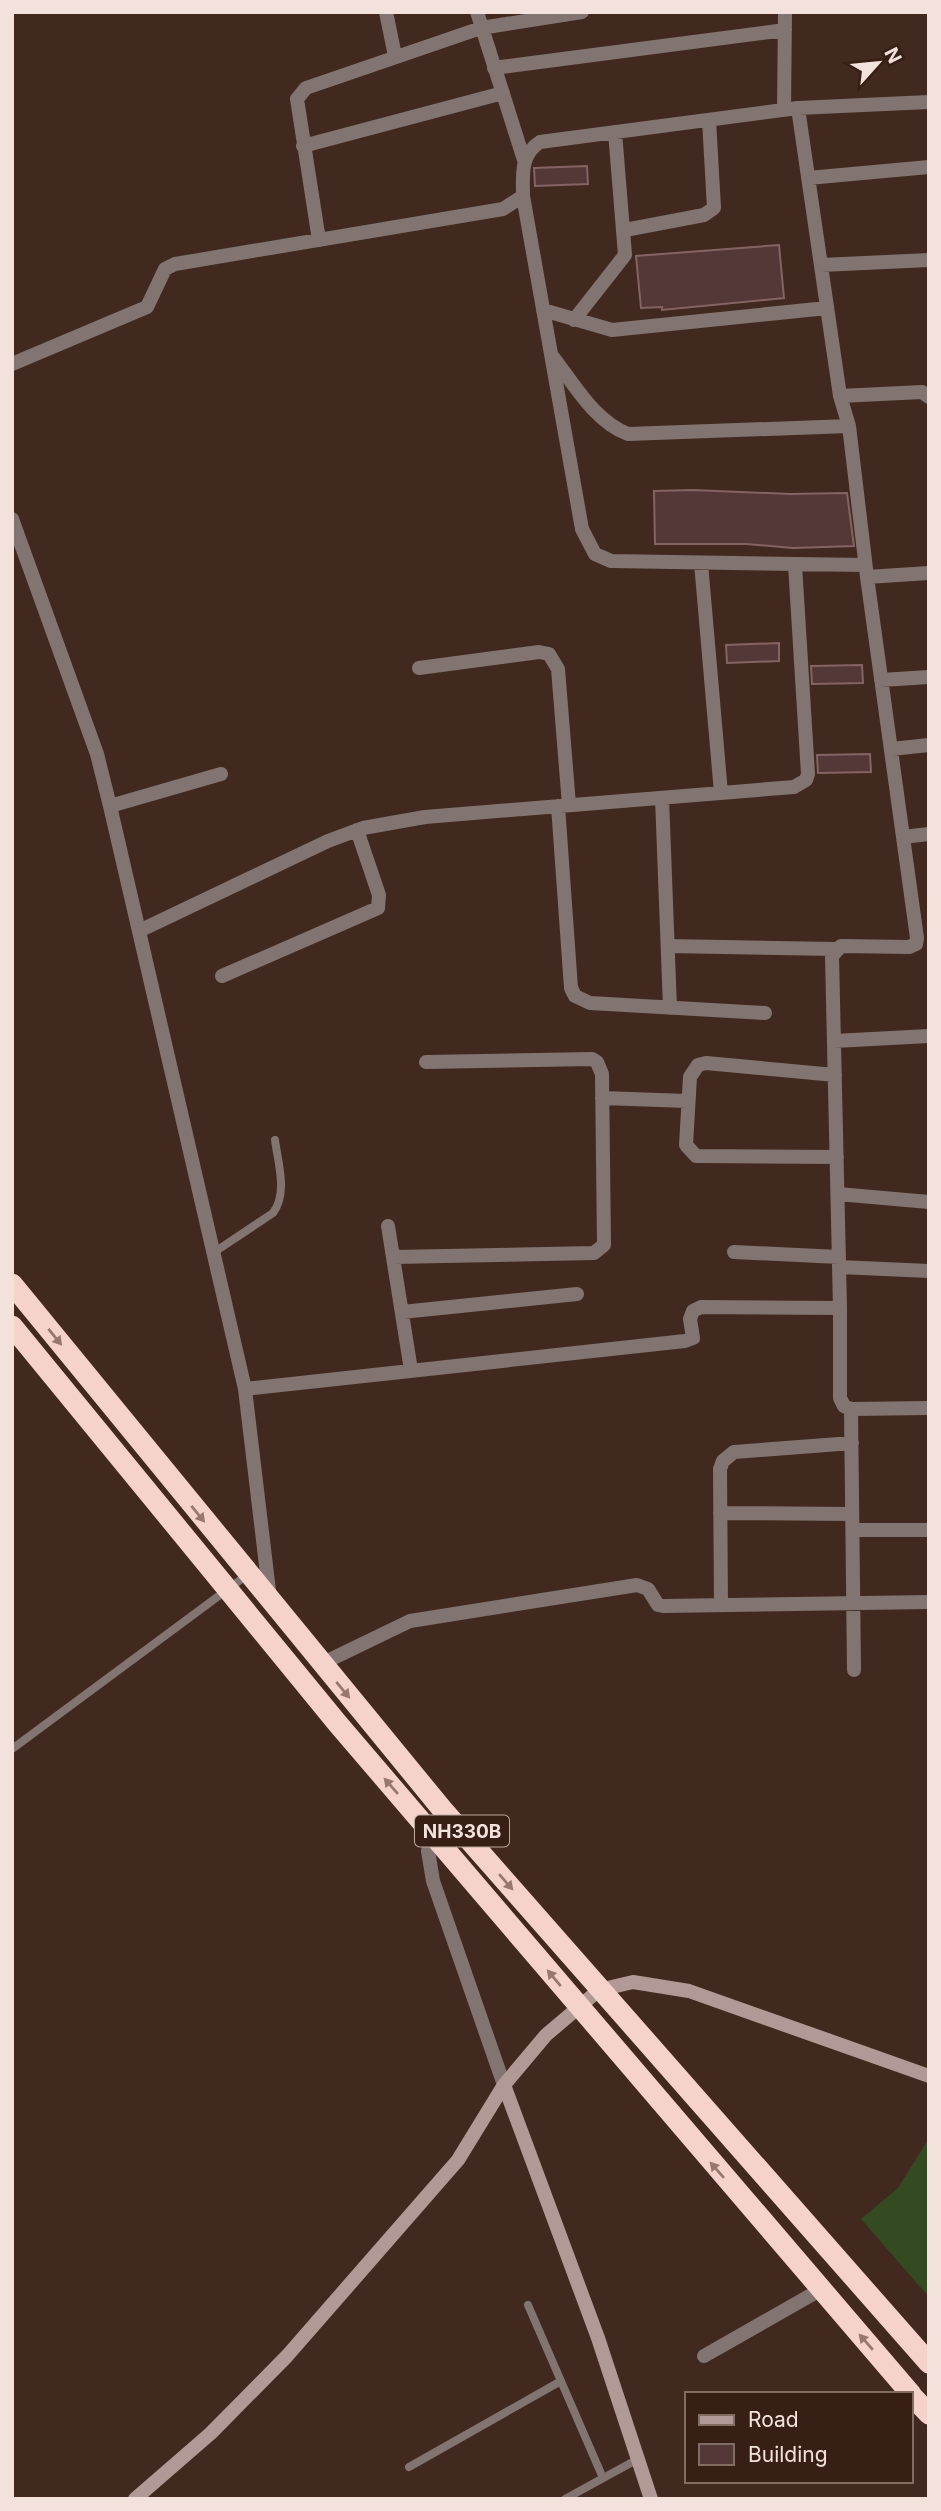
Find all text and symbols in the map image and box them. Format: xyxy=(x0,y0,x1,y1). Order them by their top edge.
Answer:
north arrow xyxy=(843,28,913,98)
text: N xyxy=(879,44,906,67)
one-way arrow xyxy=(48,1328,63,1346)
one-way arrow xyxy=(190,1506,205,1523)
one-way arrow xyxy=(335,1681,350,1698)
one-way arrow xyxy=(383,1777,399,1795)
road number: NH330B xyxy=(415,1815,509,1846)
one-way arrow xyxy=(498,1873,514,1891)
one-way arrow xyxy=(546,1969,562,1987)
one-way arrow xyxy=(709,2161,725,2179)
one-way arrow xyxy=(859,2334,874,2351)
legend xyxy=(685,2392,913,2483)
text: Road xyxy=(748,2407,799,2432)
text: Building xyxy=(748,2442,828,2467)

